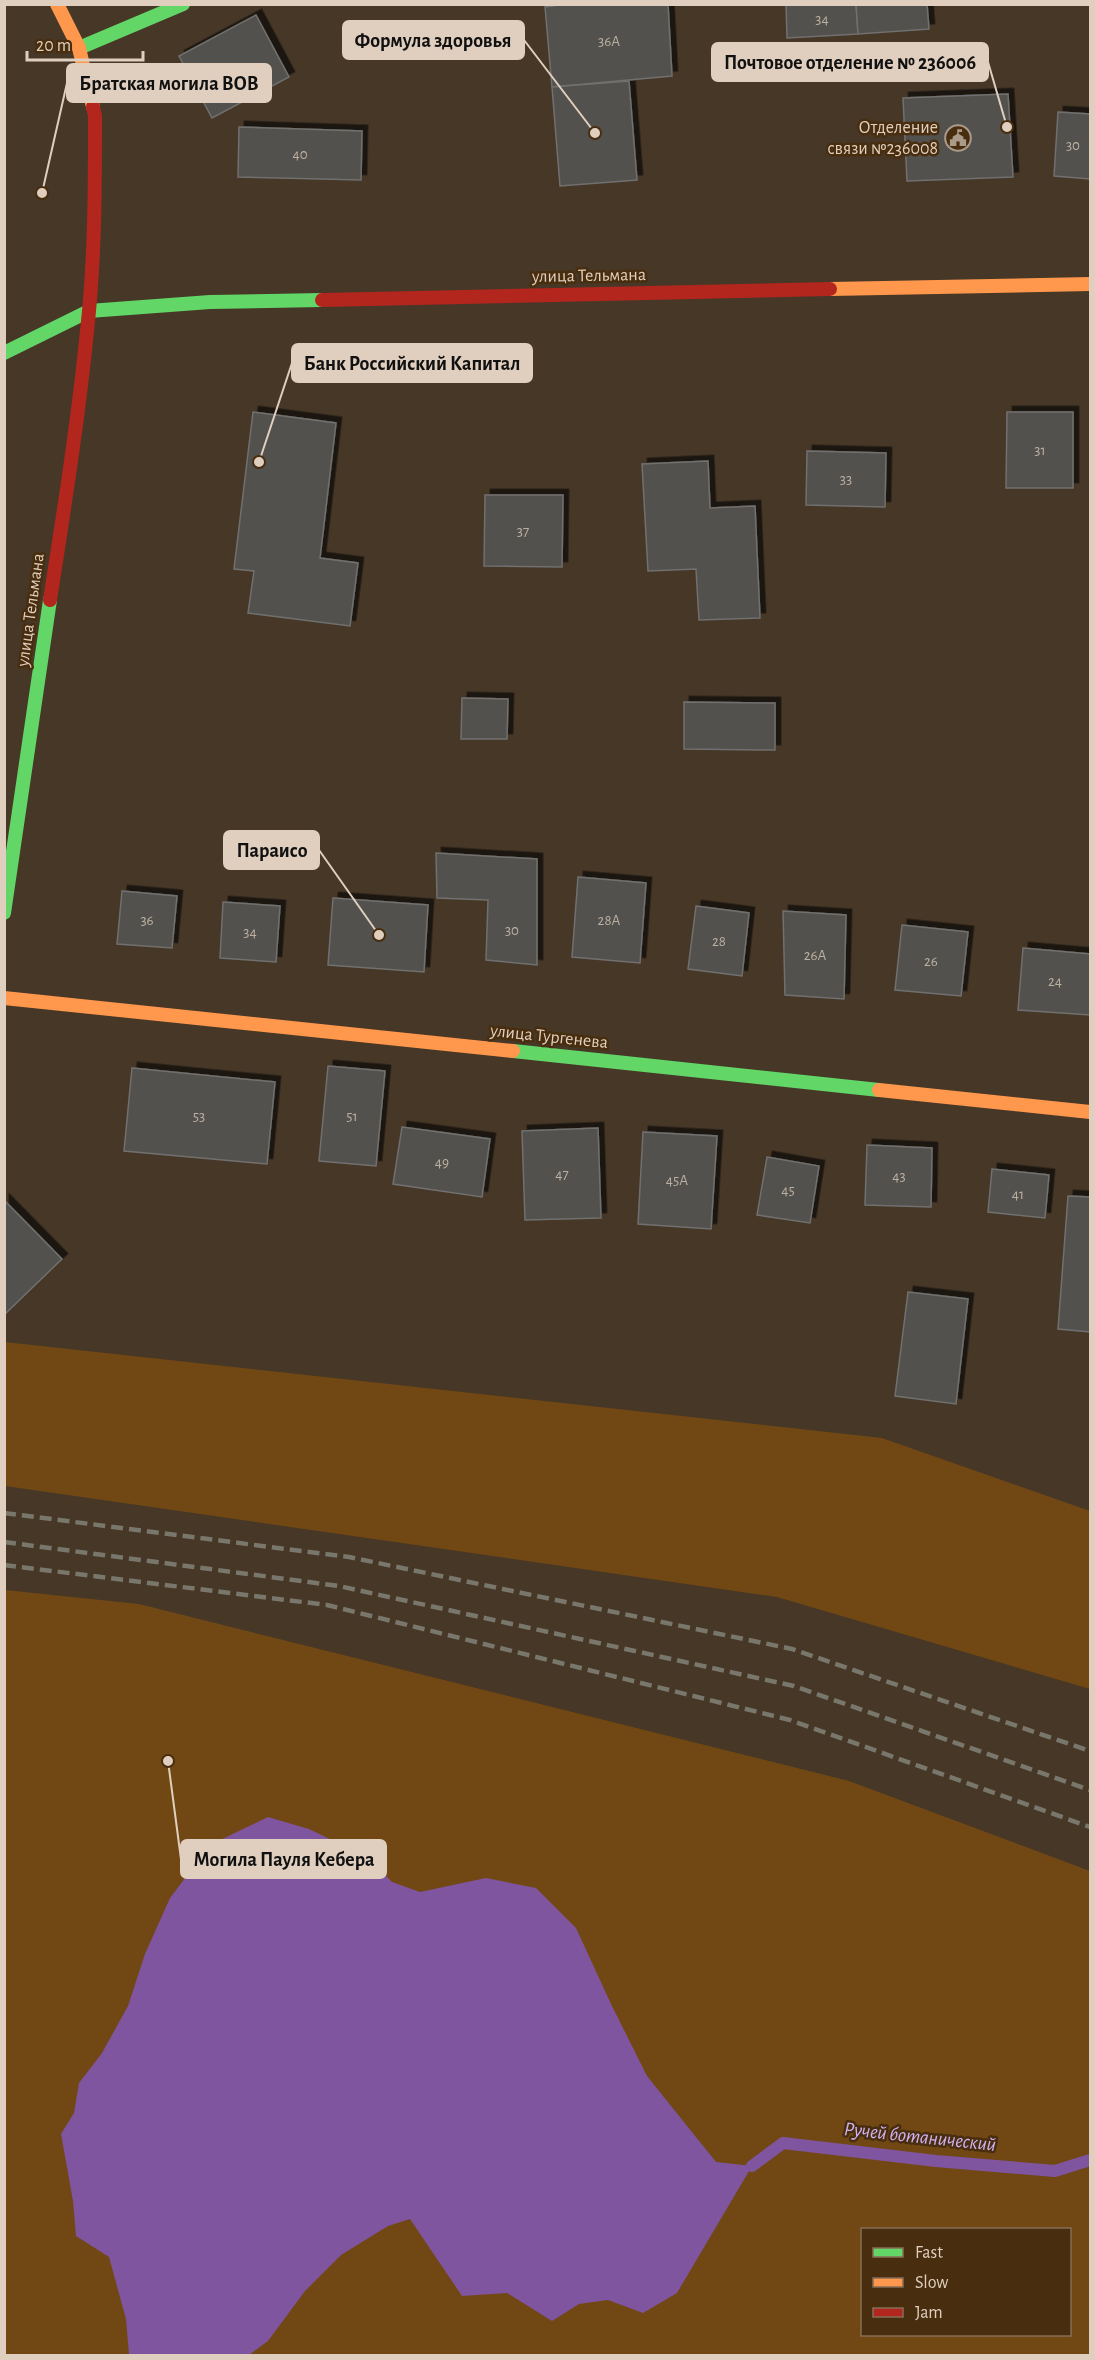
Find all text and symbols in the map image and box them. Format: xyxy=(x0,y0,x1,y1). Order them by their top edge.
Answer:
house number: 34 xyxy=(815,12,829,27)
callout: Формула здоровья xyxy=(343,21,524,59)
scale bar xyxy=(27,24,142,62)
text: Формула здоровья xyxy=(355,31,511,51)
house number: 36А xyxy=(598,34,620,49)
text: 20 m xyxy=(36,37,71,55)
callout: Почтовое отделение № 236006 xyxy=(712,43,988,81)
text: Почтовое отделение № 236006 xyxy=(724,53,976,73)
callout: Братская могила ВОВ xyxy=(67,64,271,102)
text: Братская могила ВОВ xyxy=(79,74,259,94)
place label: Отделение связи №236008 xyxy=(827,119,938,158)
public building icon: Отделение связи №236008 xyxy=(943,123,973,153)
house number: 30 xyxy=(1066,138,1080,153)
house number: 40 xyxy=(292,147,308,162)
street label: улица Тельмана xyxy=(531,266,646,286)
callout: Банк Российский Капитал xyxy=(292,344,532,382)
text: Банк Российский Капитал xyxy=(304,354,520,374)
house number: 31 xyxy=(1034,443,1046,458)
house number: 33 xyxy=(840,472,852,487)
house number: 37 xyxy=(517,524,529,539)
street label: улица Тельмана xyxy=(14,552,48,669)
callout: Параисо xyxy=(224,831,319,869)
text: Параисо xyxy=(236,841,308,861)
house number: 36 xyxy=(140,913,154,928)
house number: 28А xyxy=(598,913,621,928)
house number: 30 xyxy=(505,923,519,938)
house number: 34 xyxy=(243,925,257,940)
house number: 28 xyxy=(712,934,726,949)
house number: 26А xyxy=(804,948,827,963)
house number: 26 xyxy=(924,954,938,969)
house number: 24 xyxy=(1048,974,1062,989)
street label: улица Тургенева xyxy=(488,1022,609,1052)
house number: 53 xyxy=(193,1109,205,1124)
house number: 51 xyxy=(346,1109,358,1124)
house number: 49 xyxy=(435,1155,449,1170)
house number: 47 xyxy=(555,1167,569,1182)
house number: 43 xyxy=(892,1169,906,1184)
house number: 45А xyxy=(666,1173,688,1188)
house number: 45 xyxy=(781,1183,795,1198)
house number: 41 xyxy=(1012,1187,1024,1202)
callout: Могила Пауля Кебера xyxy=(181,1840,386,1878)
text: Могила Пауля Кебера xyxy=(193,1850,375,1870)
water label: Ручей ботанический xyxy=(843,2119,997,2155)
legend xyxy=(861,2228,1071,2336)
text: Fast xyxy=(915,2244,943,2262)
text: Slow xyxy=(915,2274,948,2292)
text: Jam xyxy=(915,2304,943,2322)

